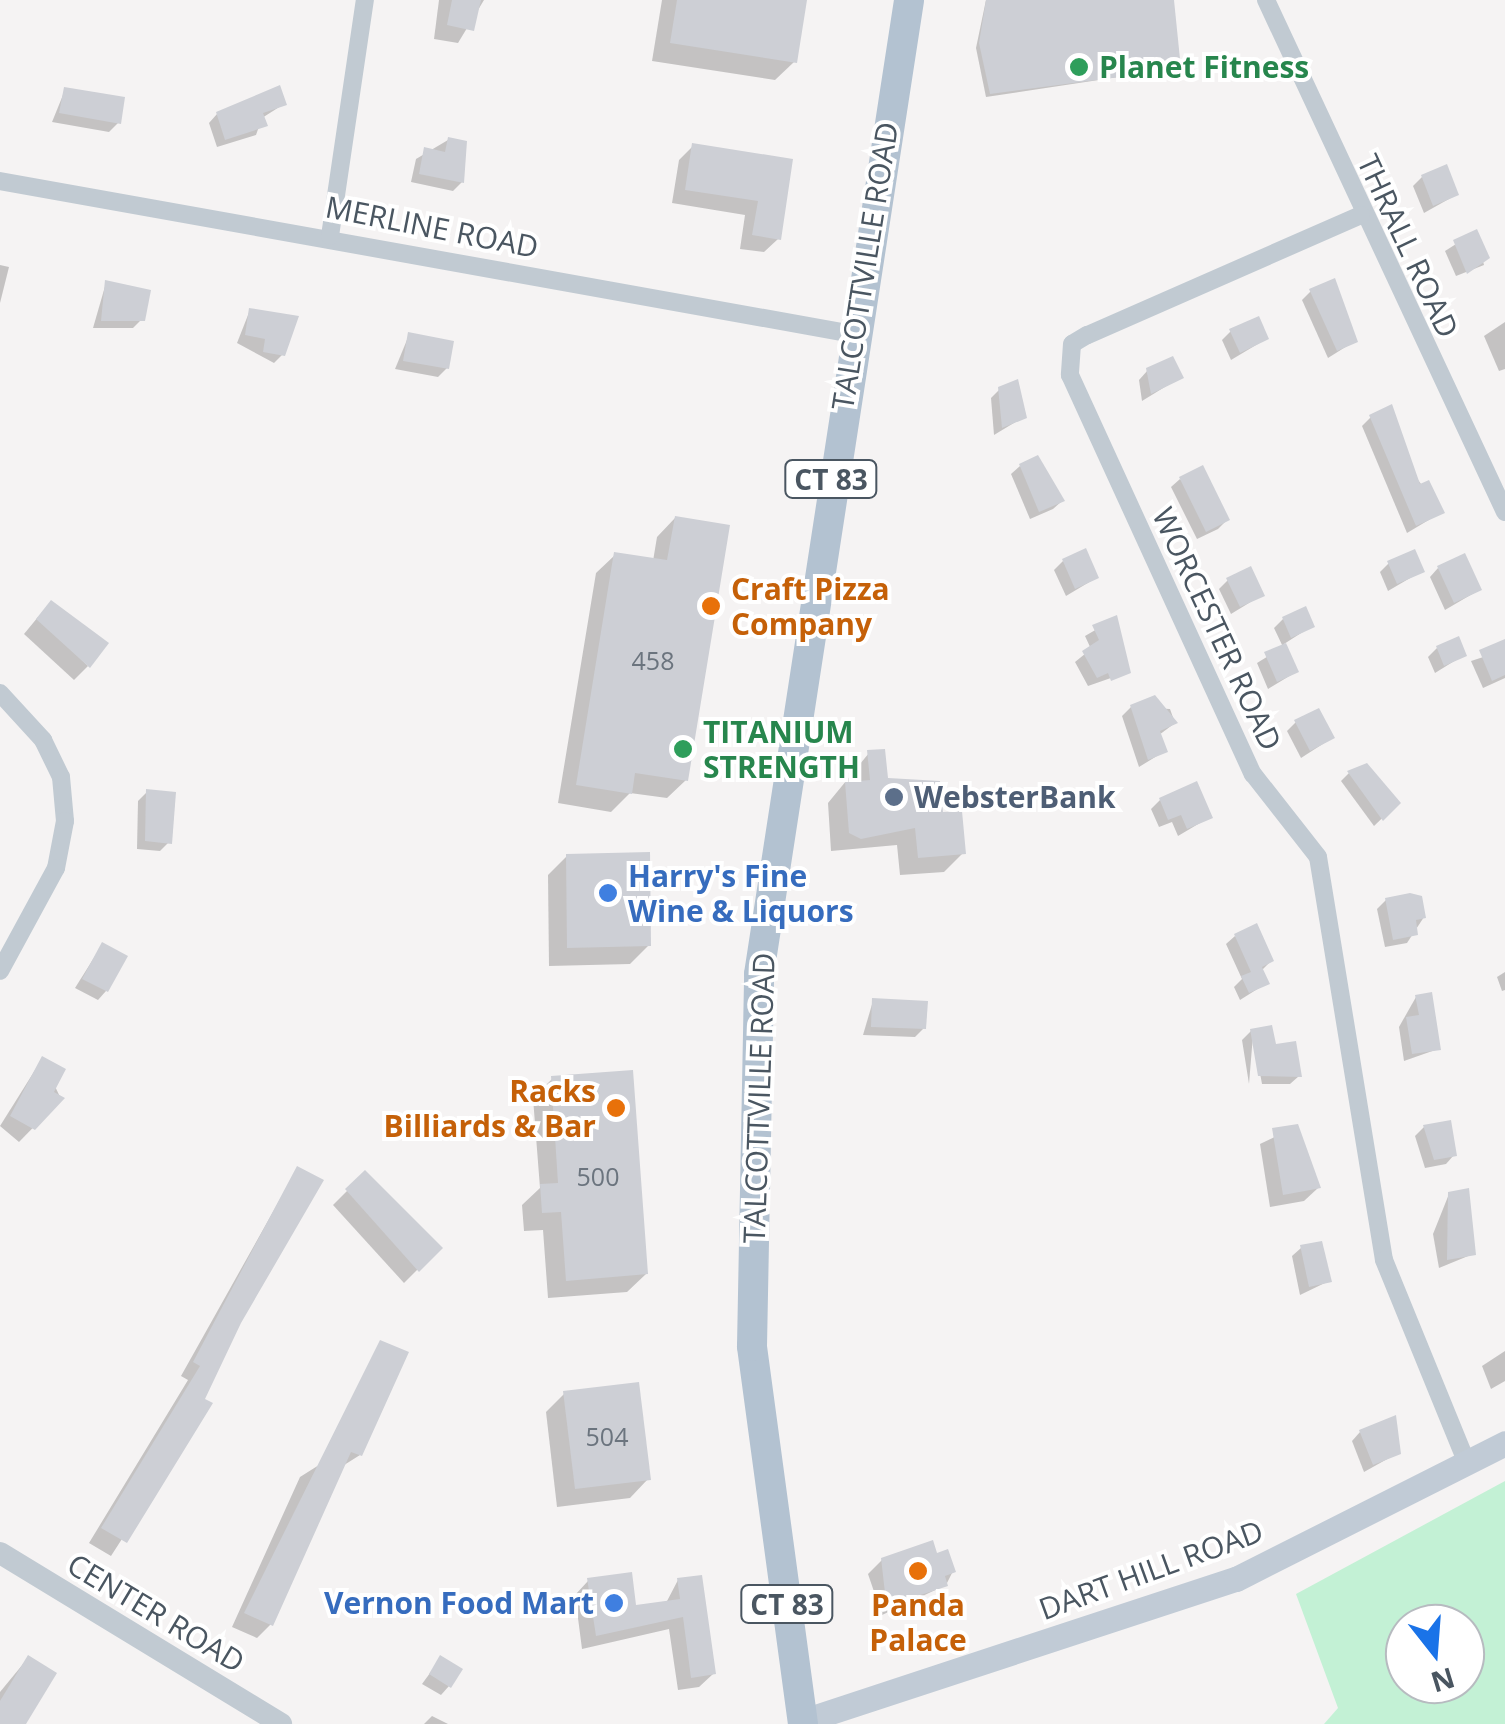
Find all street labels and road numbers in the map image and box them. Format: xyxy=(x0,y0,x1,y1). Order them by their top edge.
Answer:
street label: TALCOTTVILLE ROAD xyxy=(824,119,906,413)
street label: THRALL ROAD xyxy=(1350,149,1466,343)
street label: MERLINE ROAD xyxy=(323,189,541,265)
road number: CT 83 xyxy=(784,456,878,502)
street label: WORCESTER ROAD xyxy=(1145,502,1289,756)
street label: TALCOTTVILLE ROAD xyxy=(736,952,782,1244)
street label: DART HILL ROAD xyxy=(1034,1513,1268,1627)
street label: CENTER ROAD xyxy=(61,1546,251,1680)
road number: CT 83 xyxy=(740,1581,834,1627)

